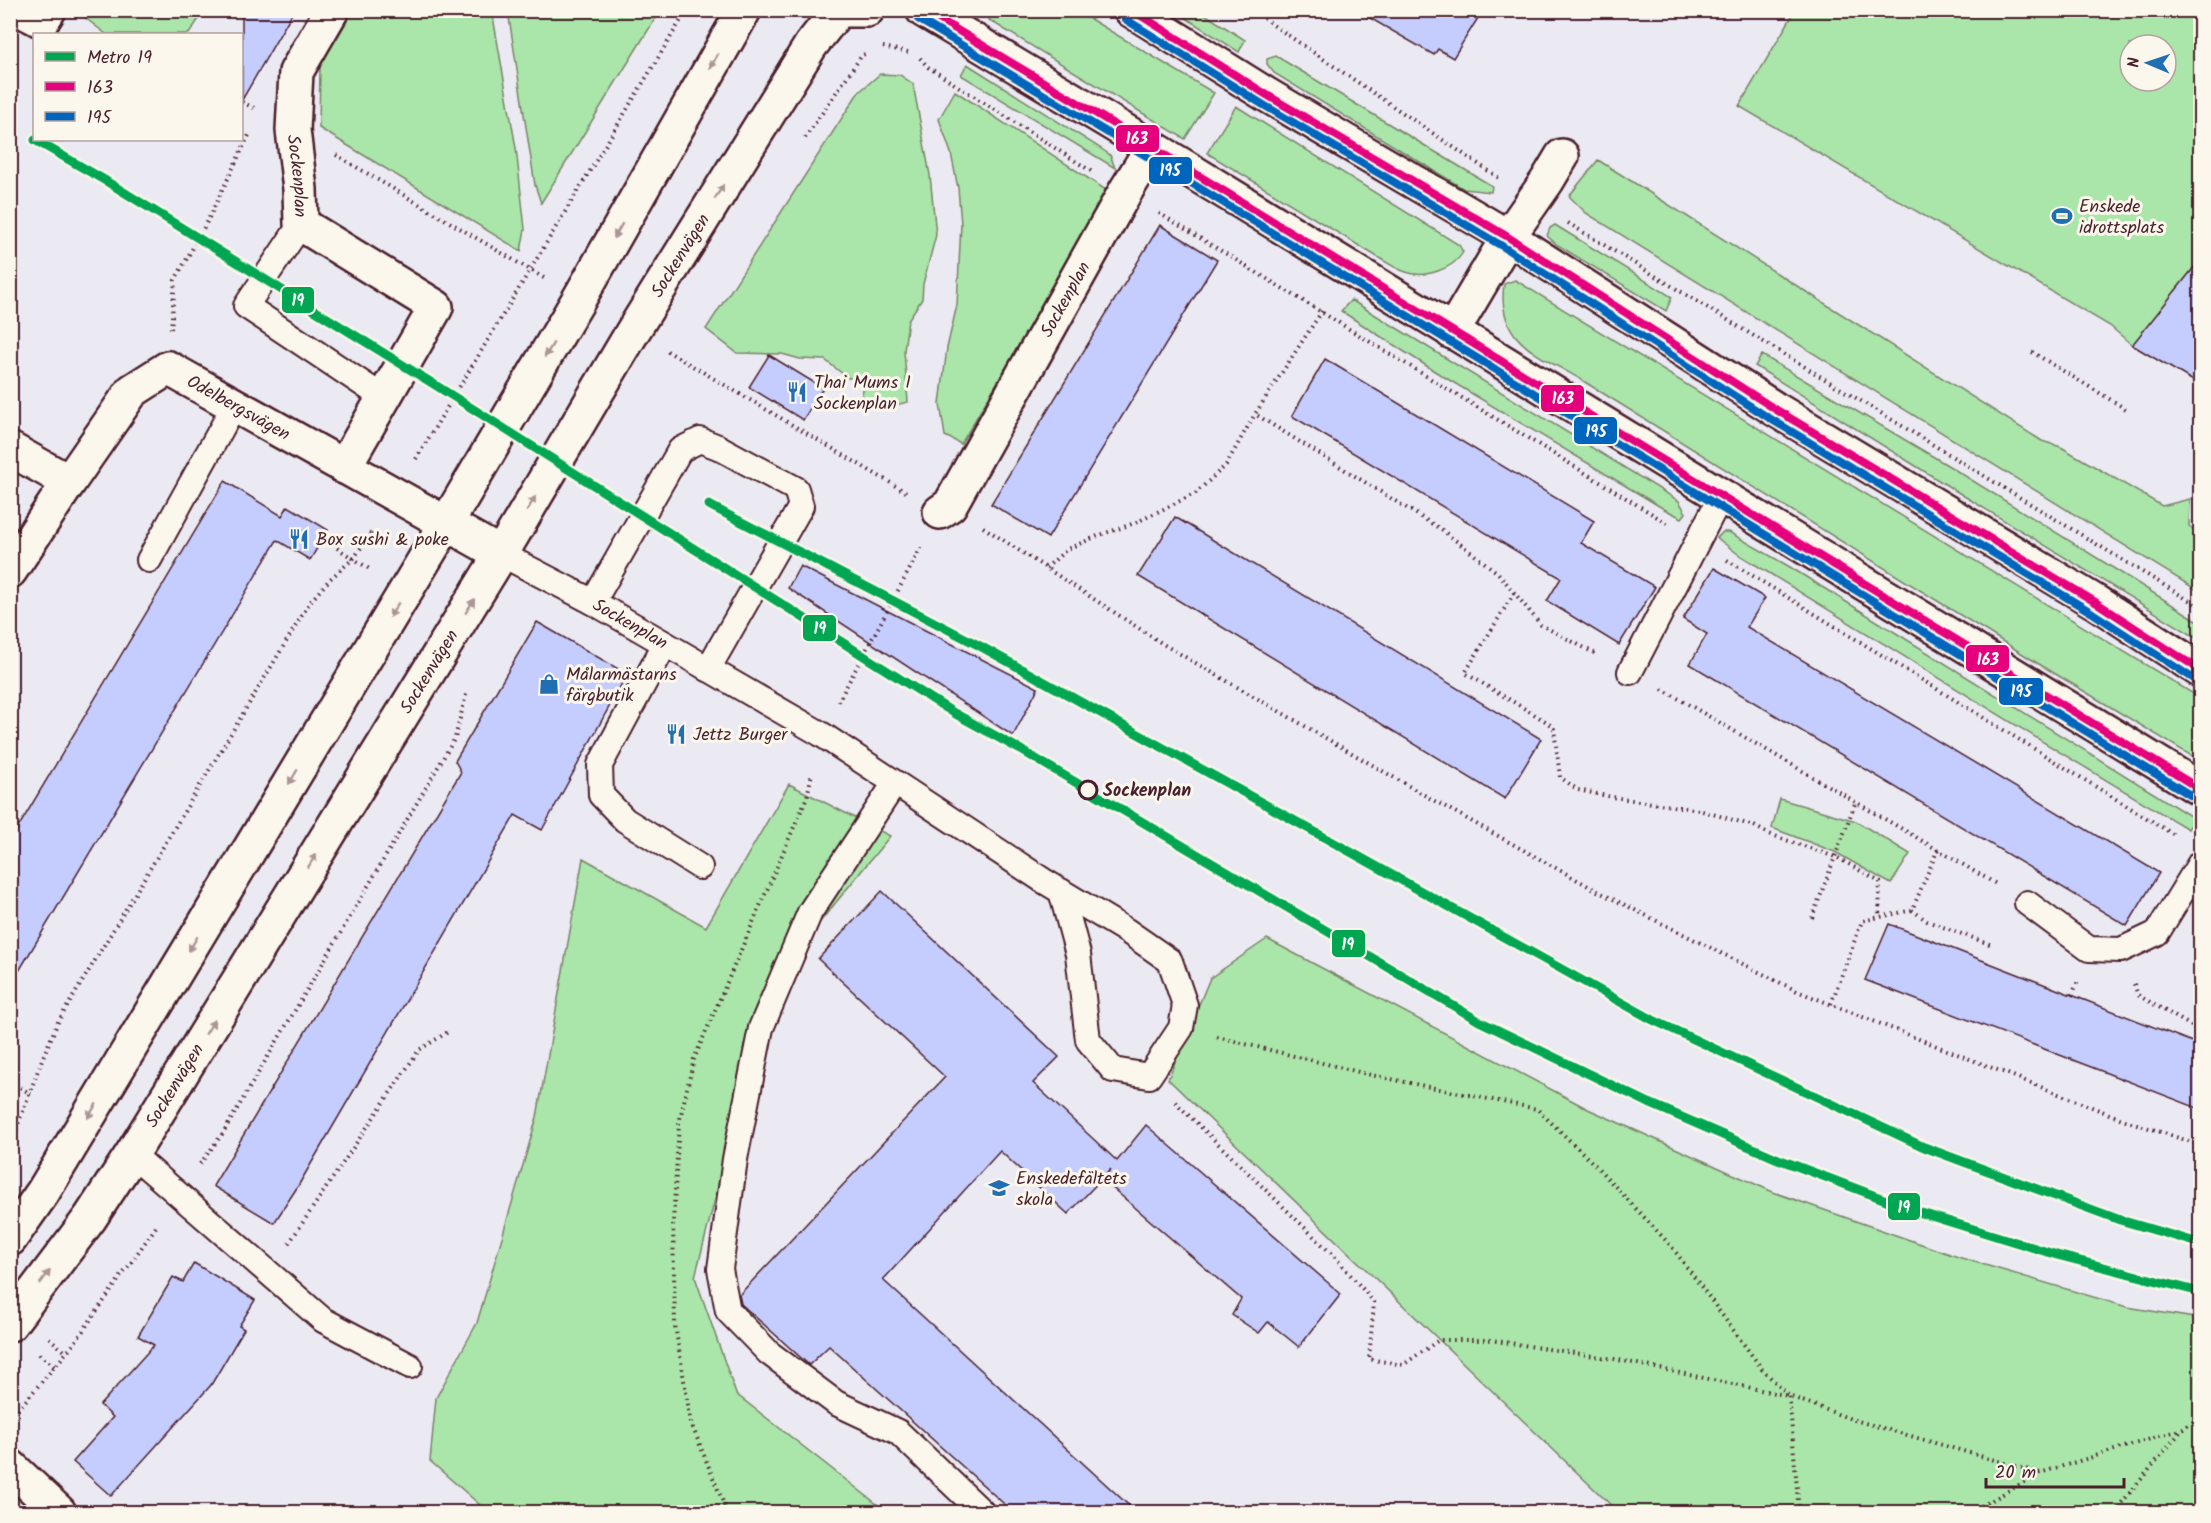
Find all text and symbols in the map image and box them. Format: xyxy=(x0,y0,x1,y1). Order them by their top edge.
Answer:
legend xyxy=(33,33,243,141)
north arrow xyxy=(2118,33,2178,93)
text: Metro 19 xyxy=(87,44,152,73)
one-way arrow xyxy=(709,53,720,69)
text: N xyxy=(2122,57,2147,68)
text: 163 xyxy=(87,74,113,103)
text: 195 xyxy=(87,104,112,133)
line badge: 163 xyxy=(1115,124,1160,153)
text: 163 xyxy=(1126,127,1148,152)
street label: Sockenplan xyxy=(278,133,314,218)
line badge: 195 xyxy=(1148,156,1193,185)
text: 195 xyxy=(1159,159,1182,184)
one-way arrow xyxy=(714,184,725,200)
place label: Enskede idrottsplats xyxy=(2079,193,2164,243)
sports icon: Enskede idrottsplats xyxy=(2050,204,2074,228)
street label: Sockenvägen xyxy=(644,208,719,304)
one-way arrow xyxy=(613,223,623,240)
street label: Sockenplan xyxy=(1033,257,1099,343)
line badge: 19 xyxy=(281,286,315,314)
text: 19 xyxy=(292,289,304,314)
one-way arrow xyxy=(544,342,555,358)
street label: Odelbergsvägen xyxy=(181,368,295,449)
place label: Thai Mums I Sockenplan xyxy=(814,369,911,419)
restaurant icon: Thai Mums I Sockenplan xyxy=(785,380,809,404)
line badge: 163 xyxy=(1540,384,1585,413)
text: 163 xyxy=(1552,387,1574,412)
line badge: 195 xyxy=(1573,416,1618,445)
text: 195 xyxy=(1585,420,1608,445)
one-way arrow xyxy=(526,495,536,512)
place label: Box sushi & poke xyxy=(316,526,449,555)
restaurant icon: Box sushi & poke xyxy=(287,527,311,551)
street label: Sockenplan xyxy=(586,592,673,658)
one-way arrow xyxy=(464,597,475,614)
one-way arrow xyxy=(388,602,399,618)
line badge: 19 xyxy=(802,614,837,642)
text: 19 xyxy=(814,617,826,642)
street label: Sockenvägen xyxy=(393,624,467,720)
line badge: 163 xyxy=(1965,644,2010,673)
text: 163 xyxy=(1977,648,1999,673)
place label: Målarmästarns färgbutik xyxy=(566,661,677,711)
shop icon: Målarmästarns färgbutik xyxy=(537,672,561,696)
line badge: 195 xyxy=(1998,677,2044,706)
text: 195 xyxy=(2010,680,2033,705)
place label: Jettz Burger xyxy=(693,721,788,750)
restaurant icon: Jettz Burger xyxy=(664,722,688,746)
one-way arrow xyxy=(288,769,299,785)
place label: Sockenplan xyxy=(1103,777,1191,806)
marker: Sockenplan xyxy=(1078,780,1098,800)
one-way arrow xyxy=(307,853,318,869)
line badge: 19 xyxy=(1331,929,1366,958)
text: 19 xyxy=(1342,933,1354,958)
one-way arrow xyxy=(187,936,198,952)
one-way arrow xyxy=(204,1019,215,1035)
street label: Sockenvägen xyxy=(138,1038,213,1134)
one-way arrow xyxy=(86,1103,97,1119)
place label: Enskedefältets skola xyxy=(1016,1165,1127,1215)
school or university icon: Enskedefältets skola xyxy=(987,1176,1011,1200)
line badge: 19 xyxy=(1887,1192,1921,1221)
text: 19 xyxy=(1898,1196,1910,1221)
one-way arrow xyxy=(39,1270,51,1285)
scale bar xyxy=(1986,1451,2124,1489)
text: 20 m xyxy=(1995,1459,2036,1488)

